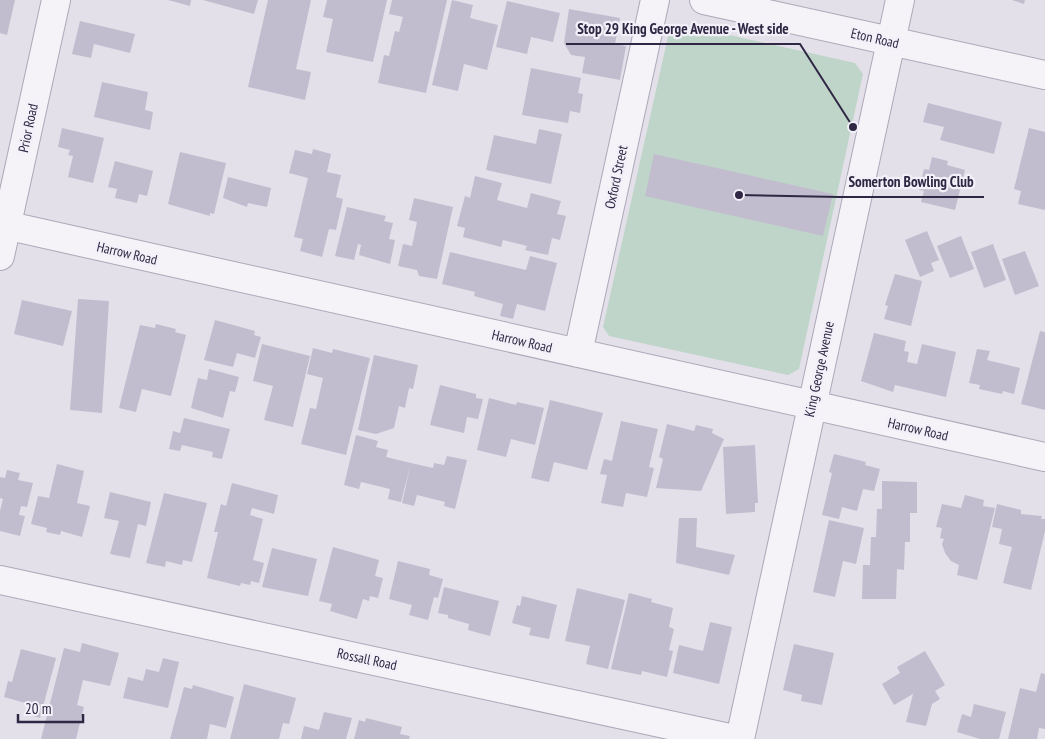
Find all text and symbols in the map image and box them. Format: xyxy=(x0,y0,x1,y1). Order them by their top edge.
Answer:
callout: Stop 29 King George Avenue - West side xyxy=(566,14,800,44)
text: Stop 29 King George Avenue - West side xyxy=(577,19,789,38)
street label: Eton Road xyxy=(849,24,901,52)
street label: Prior Road xyxy=(14,102,42,154)
street label: Oxford Street xyxy=(600,143,632,210)
callout: Somerton Bowling Club xyxy=(839,167,984,197)
text: Somerton Bowling Club xyxy=(848,172,974,191)
street label: Harrow Road xyxy=(95,237,159,269)
street label: King George Avenue xyxy=(800,319,838,418)
street label: Harrow Road xyxy=(490,325,554,357)
street label: Harrow Road xyxy=(886,413,950,445)
street label: Rossall Road xyxy=(335,644,399,674)
scale bar xyxy=(18,692,82,724)
text: 20 m xyxy=(25,699,51,718)

